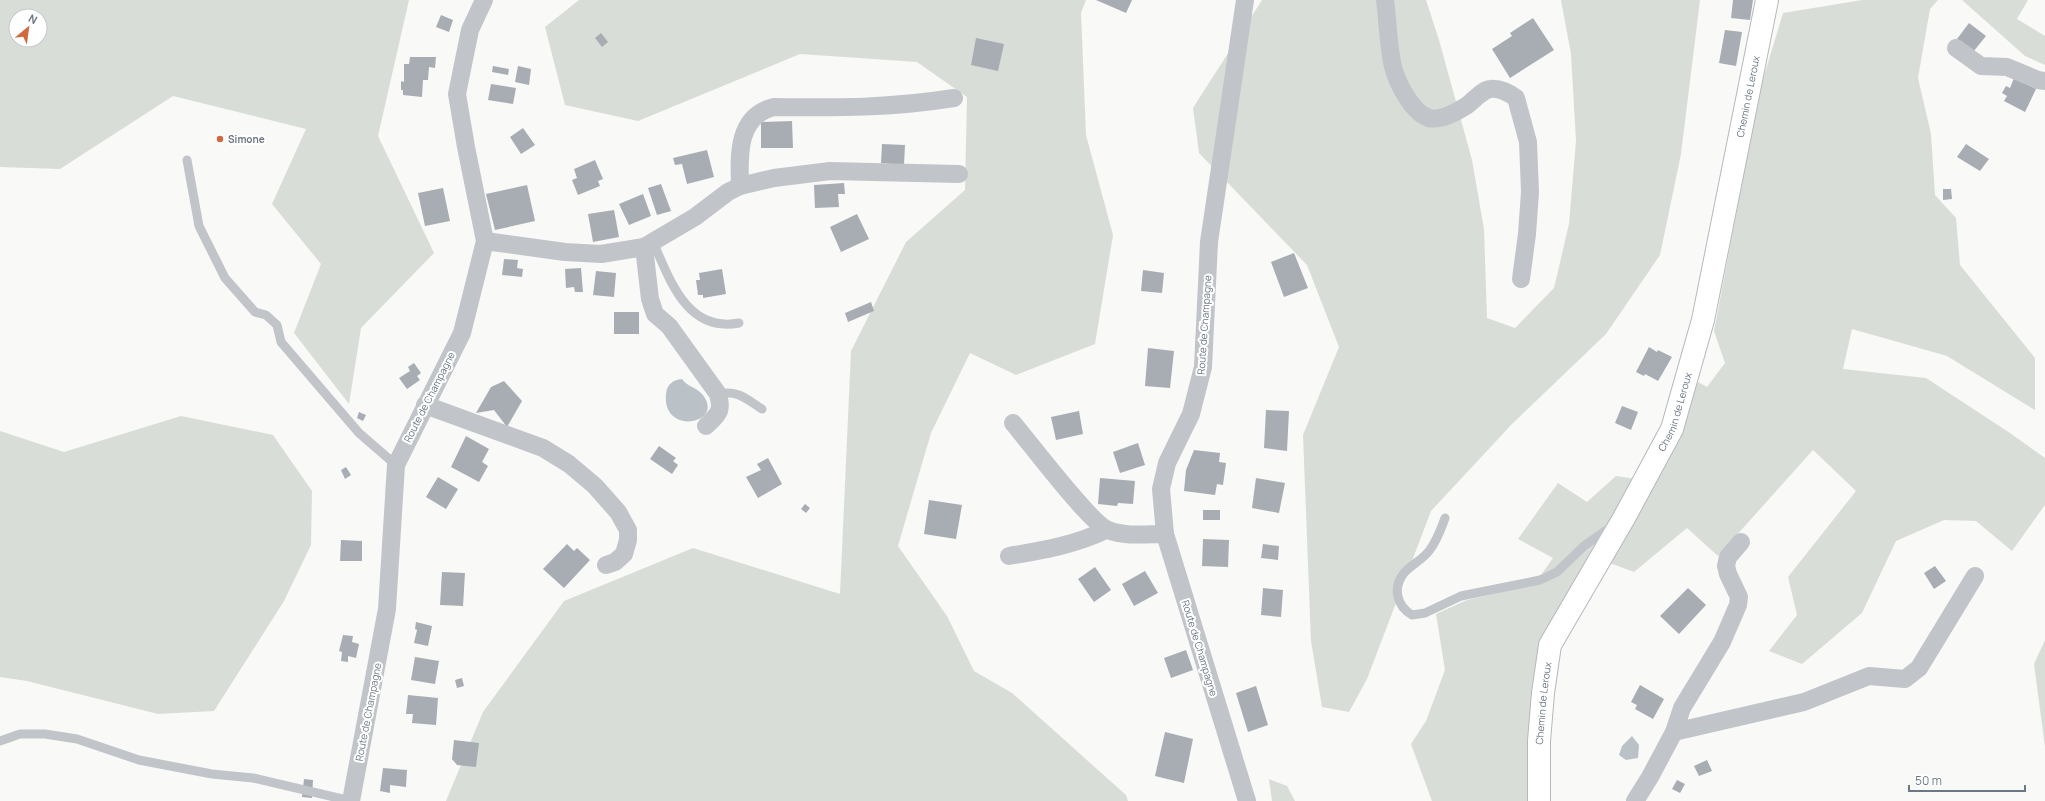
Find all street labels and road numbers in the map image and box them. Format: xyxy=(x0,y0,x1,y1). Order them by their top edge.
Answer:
street label: Chemin de Leroux xyxy=(1733,54,1763,139)
street label: Route de Champagne xyxy=(1194,275,1214,375)
street label: Route de Champagne xyxy=(400,349,458,445)
street label: Chemin de Leroux xyxy=(1654,370,1695,454)
street label: Route de Champagne xyxy=(1179,598,1221,698)
street label: Chemin de Leroux xyxy=(1532,660,1555,745)
street label: Route de Champagne xyxy=(352,662,384,762)

